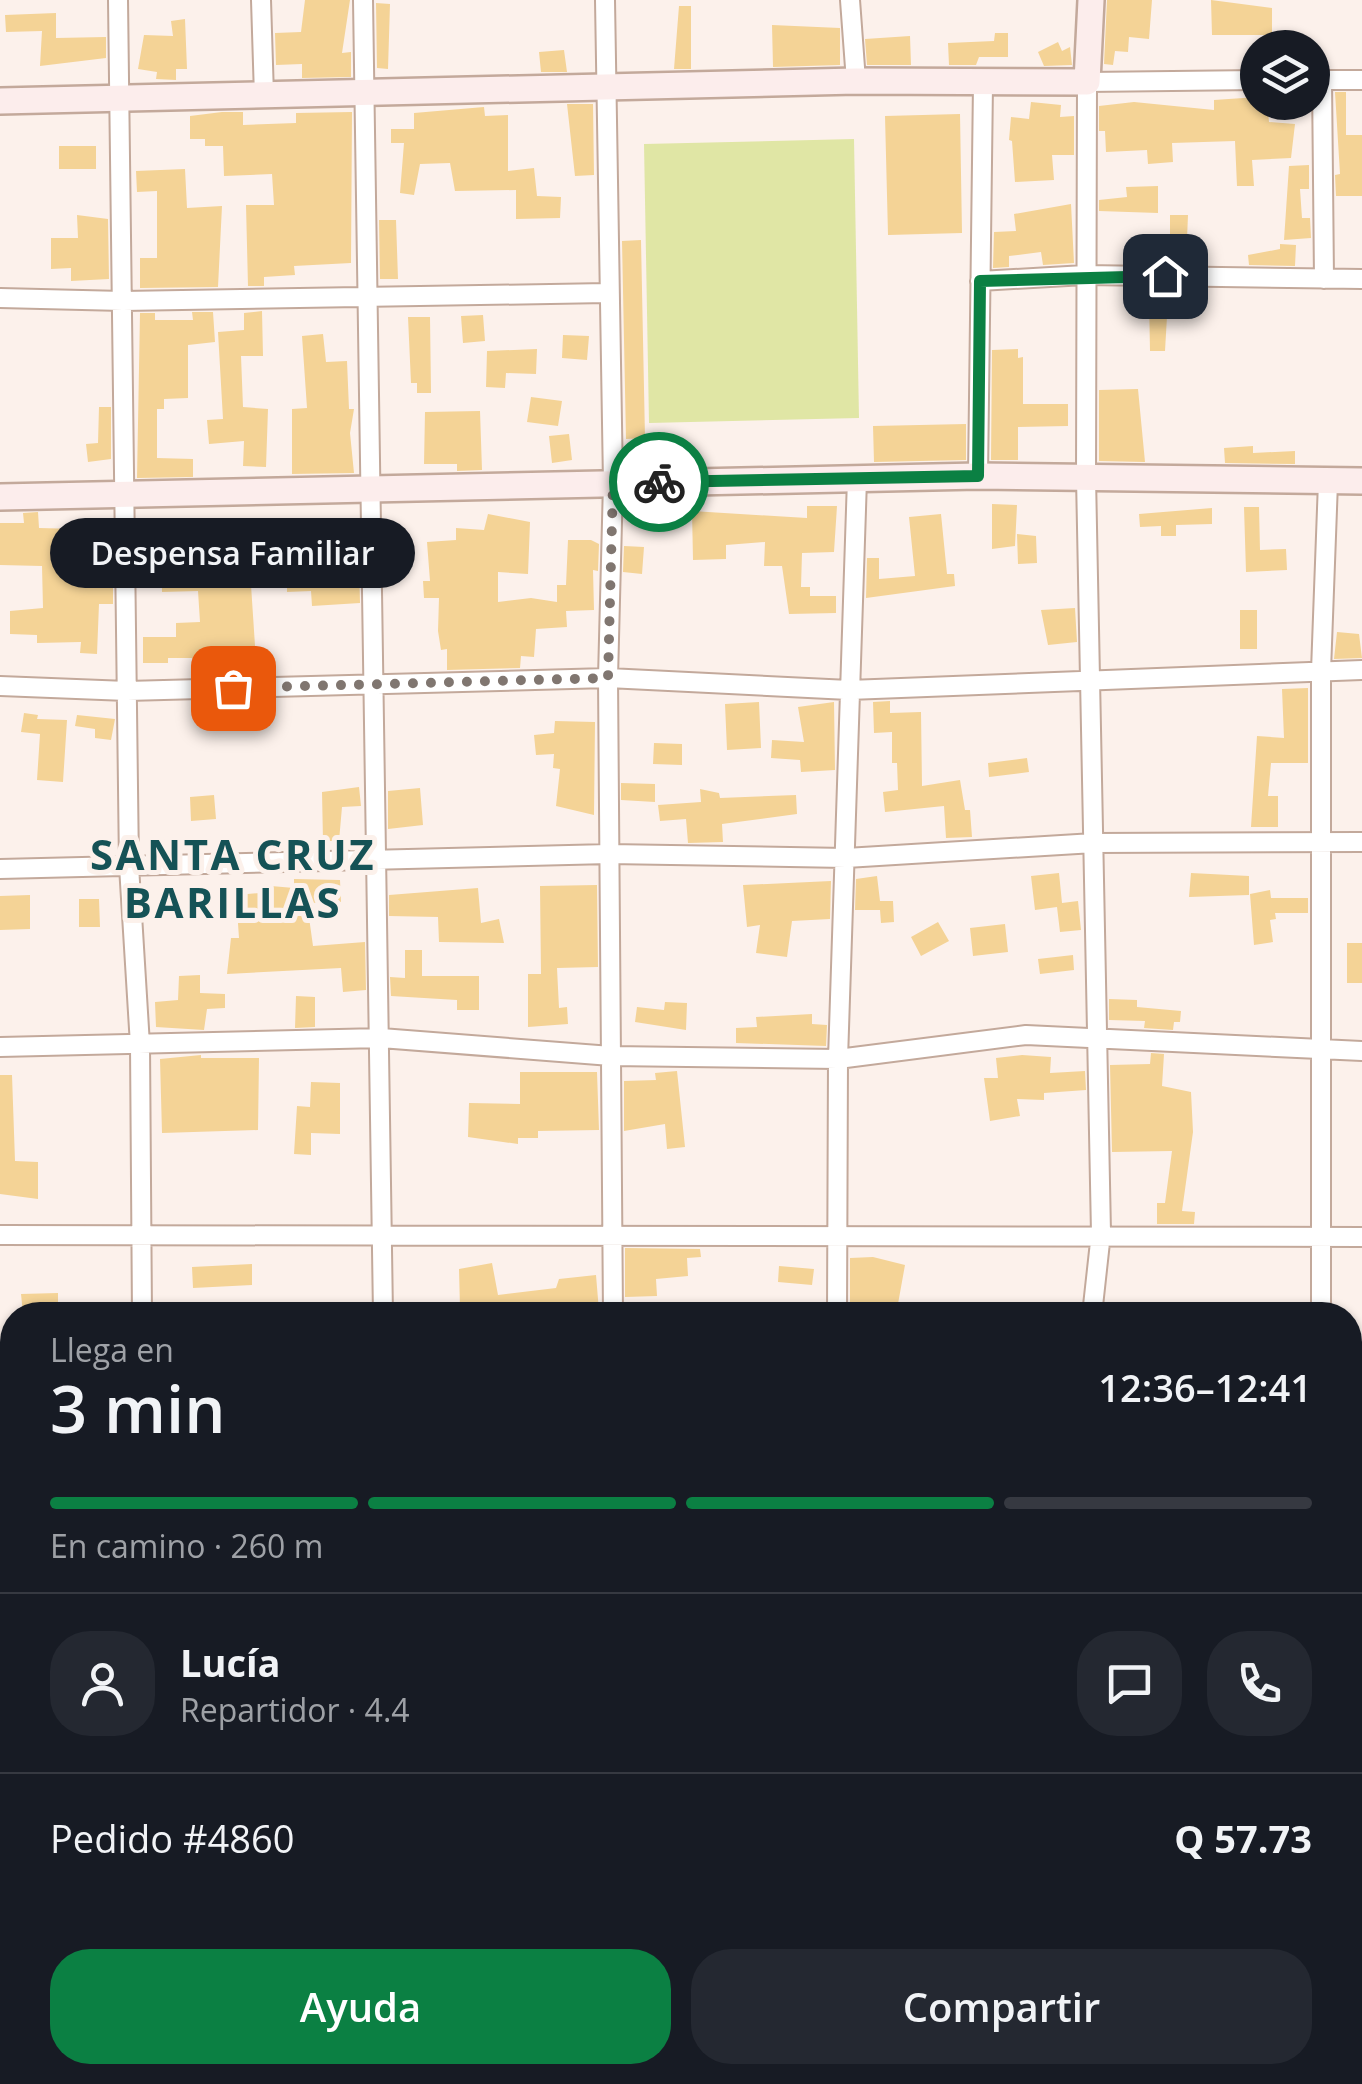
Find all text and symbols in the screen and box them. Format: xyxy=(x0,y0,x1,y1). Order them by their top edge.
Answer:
map controls xyxy=(1240,30,1330,120)
button: layers xyxy=(1240,30,1330,120)
pin xyxy=(1123,234,1208,319)
icon: home xyxy=(1138,249,1193,304)
courier xyxy=(609,432,709,532)
icon: bike xyxy=(632,455,687,510)
callout: Despensa Familiar xyxy=(51,518,416,588)
text: Despensa Familiar xyxy=(91,531,374,574)
pin xyxy=(191,646,276,731)
icon: bag xyxy=(206,661,261,716)
district label: SANTA CRUZ BARILLAS xyxy=(90,825,376,930)
text: Llega en xyxy=(50,1328,174,1371)
text: 12:36–12:41 xyxy=(1098,1361,1312,1413)
text: 3 min xyxy=(50,1364,225,1452)
text: En camino · 260 m xyxy=(50,1524,323,1567)
button: person xyxy=(50,1631,155,1736)
button: chat xyxy=(1077,1631,1182,1736)
button: phone xyxy=(1207,1631,1312,1736)
text: Lucía xyxy=(180,1636,281,1688)
text: Repartidor · 4.4 xyxy=(180,1688,410,1731)
text: Pedido #4860 xyxy=(50,1812,294,1864)
text: Q 57.73 xyxy=(1174,1812,1312,1864)
button: Ayuda xyxy=(50,1949,671,2064)
button: Compartir xyxy=(691,1949,1312,2064)

